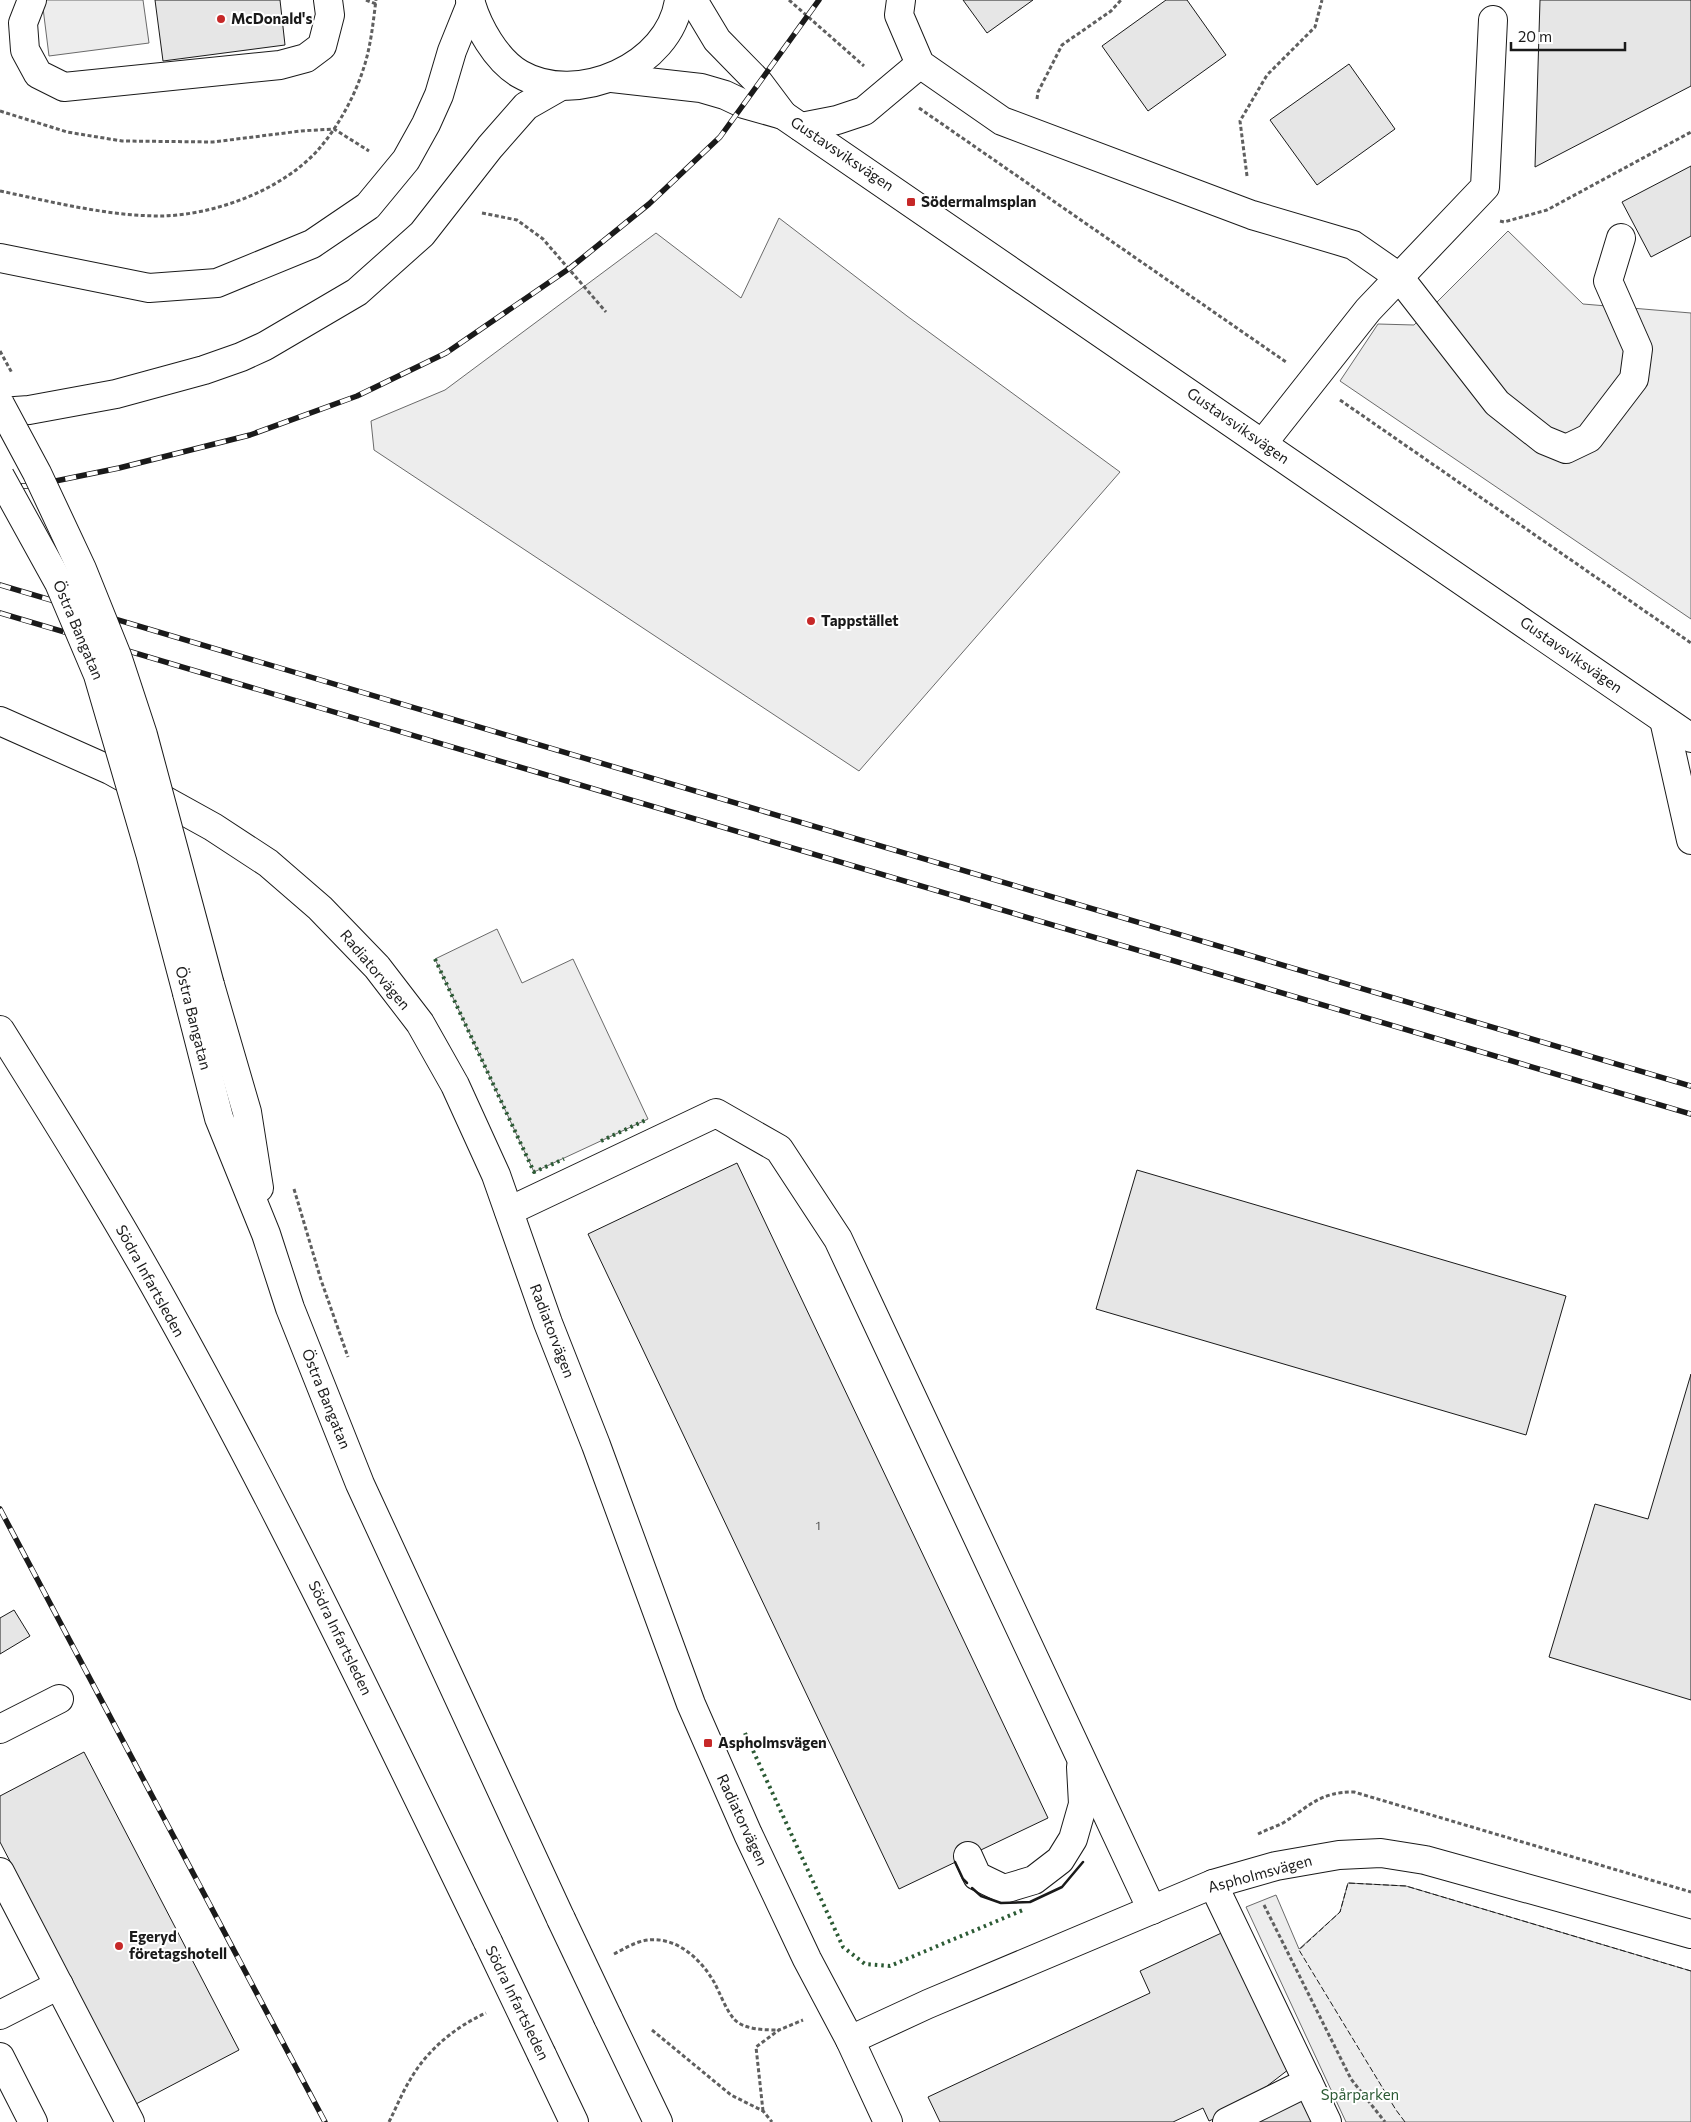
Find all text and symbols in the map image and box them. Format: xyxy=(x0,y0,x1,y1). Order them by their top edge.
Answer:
place label: McDonald's xyxy=(231,9,312,27)
marker: McDonald's xyxy=(215,13,227,25)
scale bar xyxy=(1511,20,1625,52)
text: 20 m xyxy=(1518,27,1552,45)
street label: Gustavsviksvägen xyxy=(788,112,898,194)
place label: Södermalmsplan xyxy=(921,192,1037,210)
marker: Södermalmsplan xyxy=(905,196,917,208)
street label: Gustavsviksvägen xyxy=(1184,383,1293,467)
street label: Östra Bangatan xyxy=(50,577,108,682)
place label: Tappstället xyxy=(821,611,899,629)
street label: Gustavsviksvägen xyxy=(1517,612,1626,696)
marker: Tappstället xyxy=(805,615,817,627)
street label: Radiatorvägen xyxy=(337,926,414,1013)
street label: Östra Bangatan xyxy=(172,964,216,1072)
street label: Södra Infartsleden xyxy=(113,1221,189,1340)
street label: Radiatorvägen xyxy=(527,1281,579,1380)
street label: Östra Bangatan xyxy=(299,1346,355,1451)
house number: 1 xyxy=(815,1518,821,1532)
street label: Södra Infartsleden xyxy=(305,1577,376,1698)
place label: Aspholmsvägen xyxy=(718,1733,827,1751)
marker: Aspholmsvägen xyxy=(702,1737,714,1749)
street label: Radiatorvägen xyxy=(714,1771,772,1868)
street label: Aspholmsvägen xyxy=(1206,1850,1314,1896)
place label: Egeryd företagshotell xyxy=(129,1927,227,1962)
marker: Egeryd företagshotell xyxy=(113,1940,125,1952)
street label: Södra Infartsleden xyxy=(482,1942,553,2063)
park label: Spårparken xyxy=(1321,2085,1399,2103)

